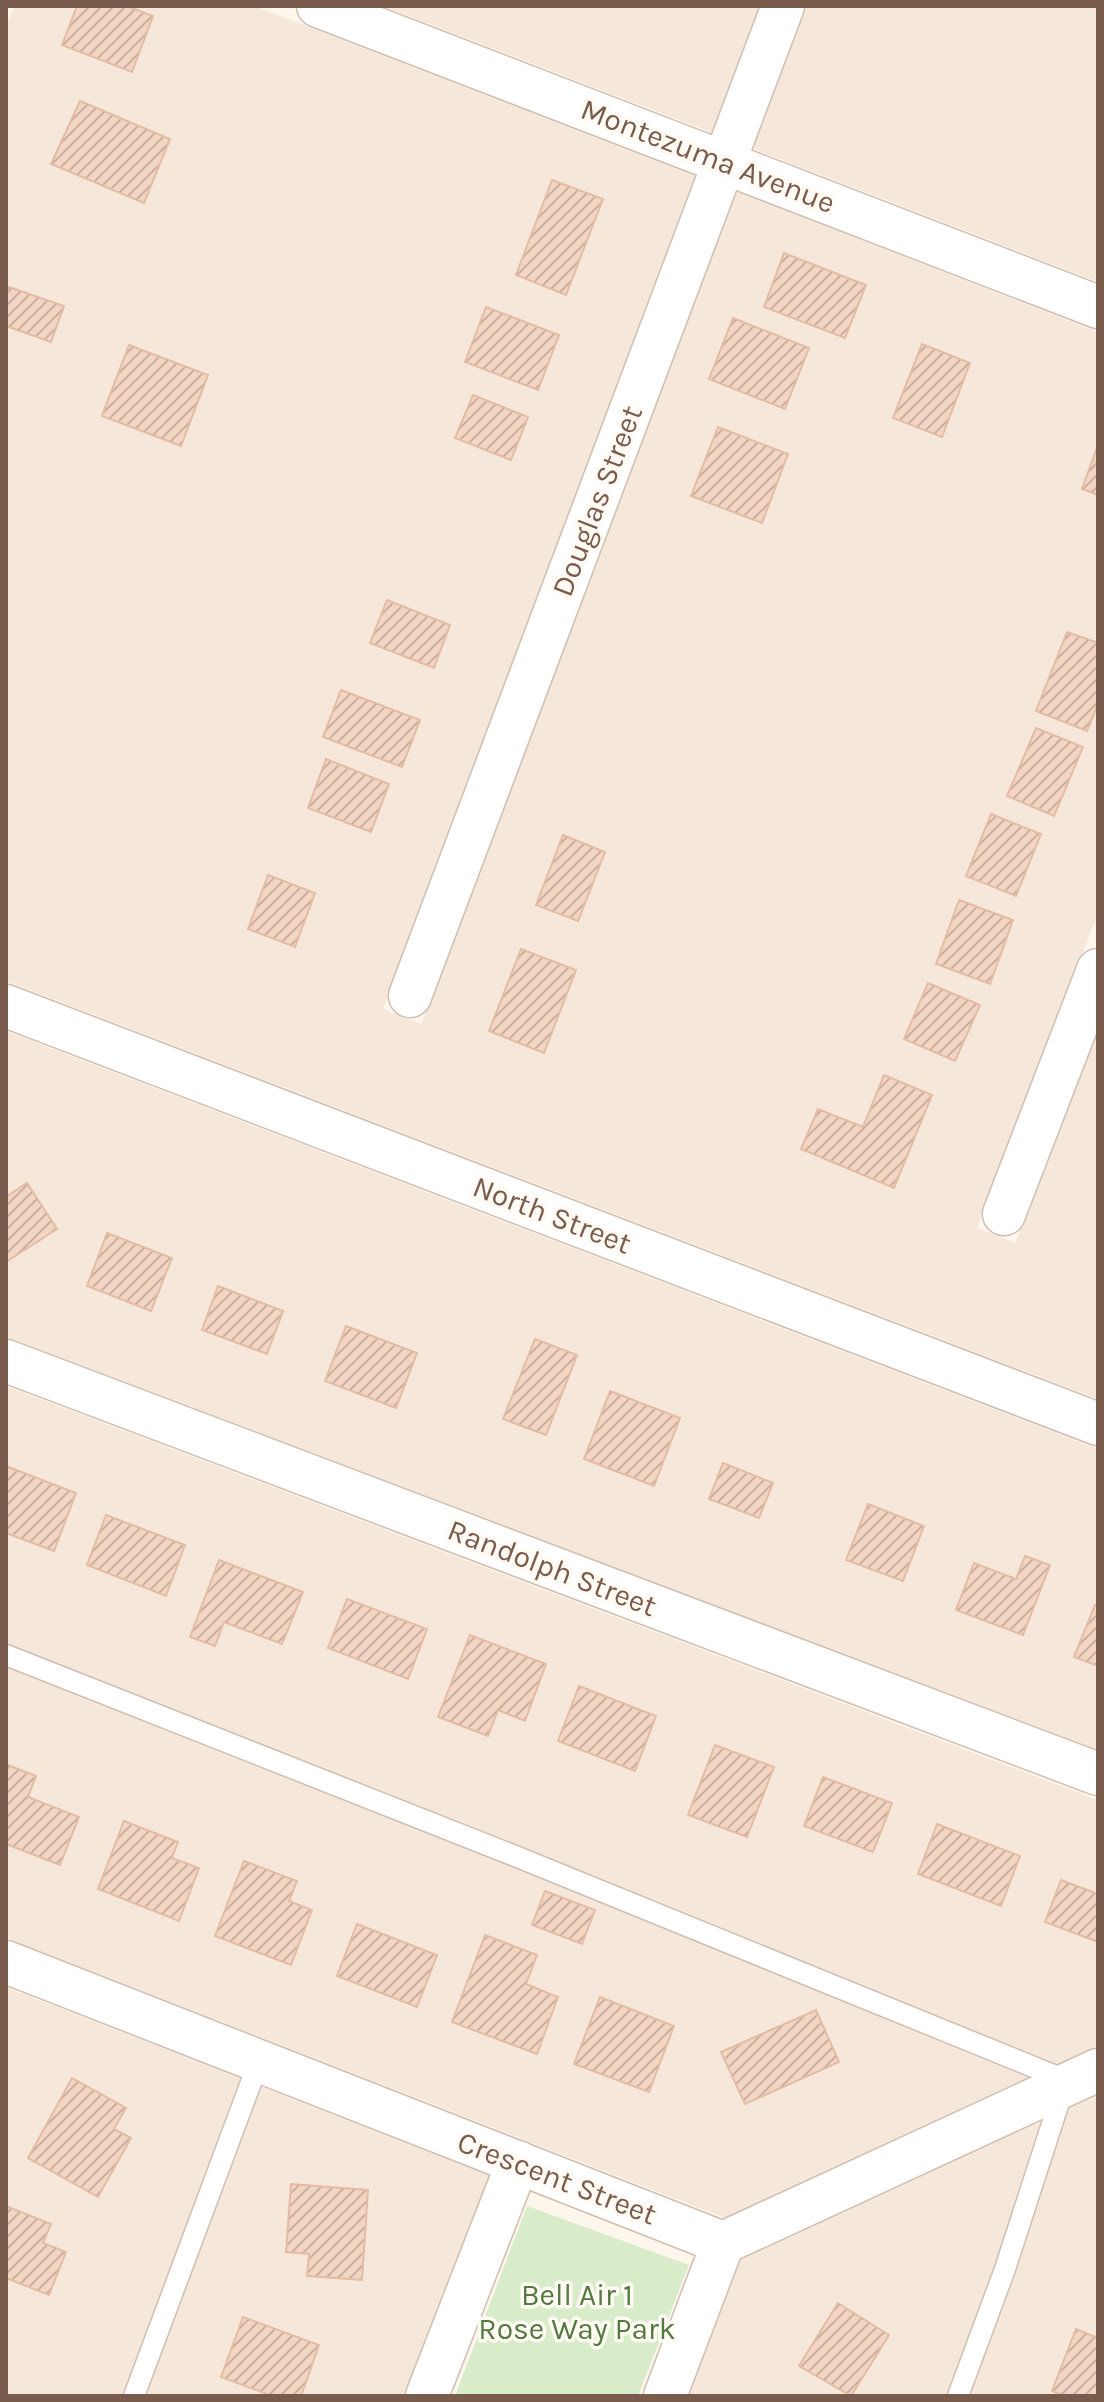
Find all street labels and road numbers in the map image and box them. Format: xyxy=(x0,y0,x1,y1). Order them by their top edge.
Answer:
street label: Montezuma Avenue xyxy=(576,91,840,221)
street label: Douglas Street xyxy=(544,401,650,601)
street label: North Street xyxy=(468,1168,636,1262)
street label: Randolph Street xyxy=(443,1512,661,1624)
street label: Crescent Street xyxy=(452,2124,662,2232)

